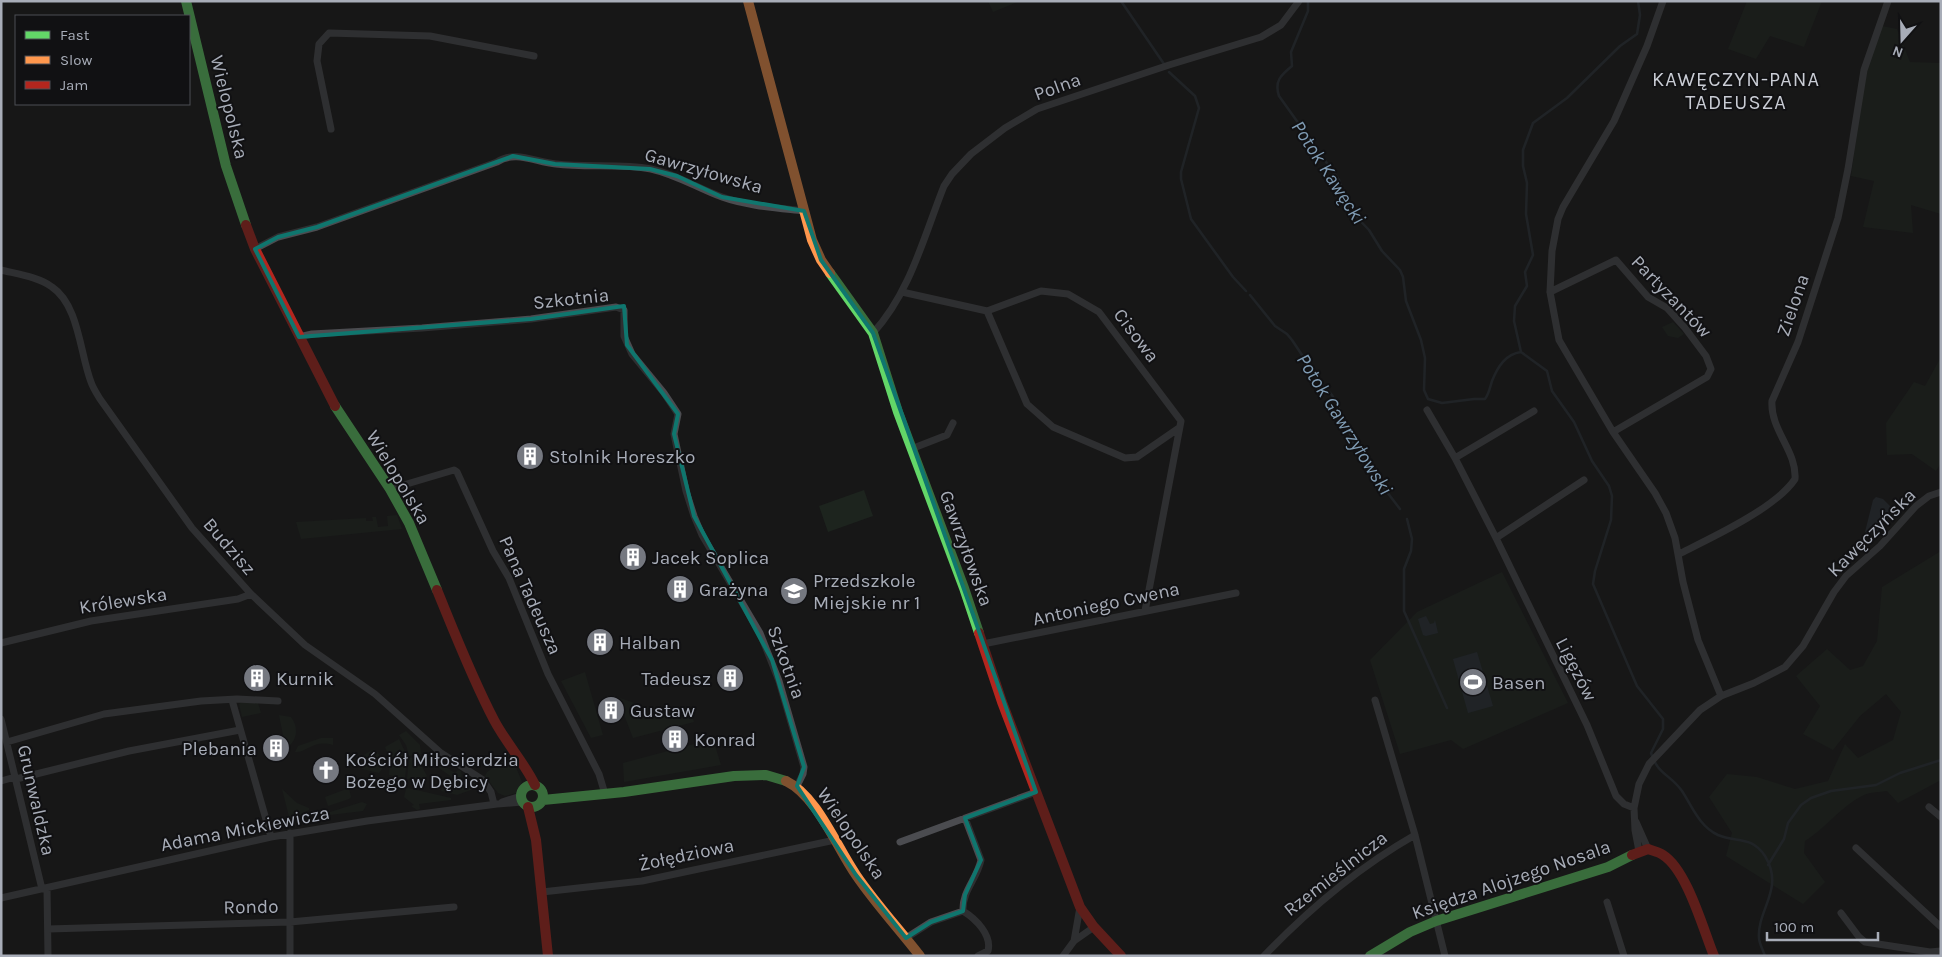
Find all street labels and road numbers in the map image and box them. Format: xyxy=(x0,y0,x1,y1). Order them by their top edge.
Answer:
street label: Wielopolska xyxy=(206,53,253,161)
street label: Polna xyxy=(1031,68,1084,106)
street label: Gawrzyłowska xyxy=(642,144,765,198)
street label: Partyzantów xyxy=(1627,251,1716,343)
street label: Zielona xyxy=(1772,271,1814,339)
street label: Szkotnia xyxy=(532,284,610,314)
street label: Cisowa xyxy=(1109,304,1164,367)
street label: Wielopolska xyxy=(361,426,435,529)
street label: Kawęczyńska xyxy=(1823,484,1920,581)
street label: Gawrzyłowska xyxy=(935,487,997,609)
street label: Budzisz xyxy=(199,514,260,580)
street label: Pana Tadeusza xyxy=(494,533,566,658)
street label: Antoniego Cwena xyxy=(1031,578,1182,630)
street label: Królewska xyxy=(78,583,169,619)
street label: Szkotnia xyxy=(763,623,809,702)
street label: Ligęzów xyxy=(1551,634,1601,705)
street label: Grunwaldzka xyxy=(13,743,59,858)
street label: Wielopolska xyxy=(812,783,890,884)
street label: Adama Mickiewicza xyxy=(159,802,332,856)
street label: Rzemieślnicza xyxy=(1279,827,1392,921)
street label: Żołędziowa xyxy=(636,834,736,876)
street label: Księdza Alojzego Nosala xyxy=(1409,836,1614,924)
street label: Rondo xyxy=(223,896,279,918)

